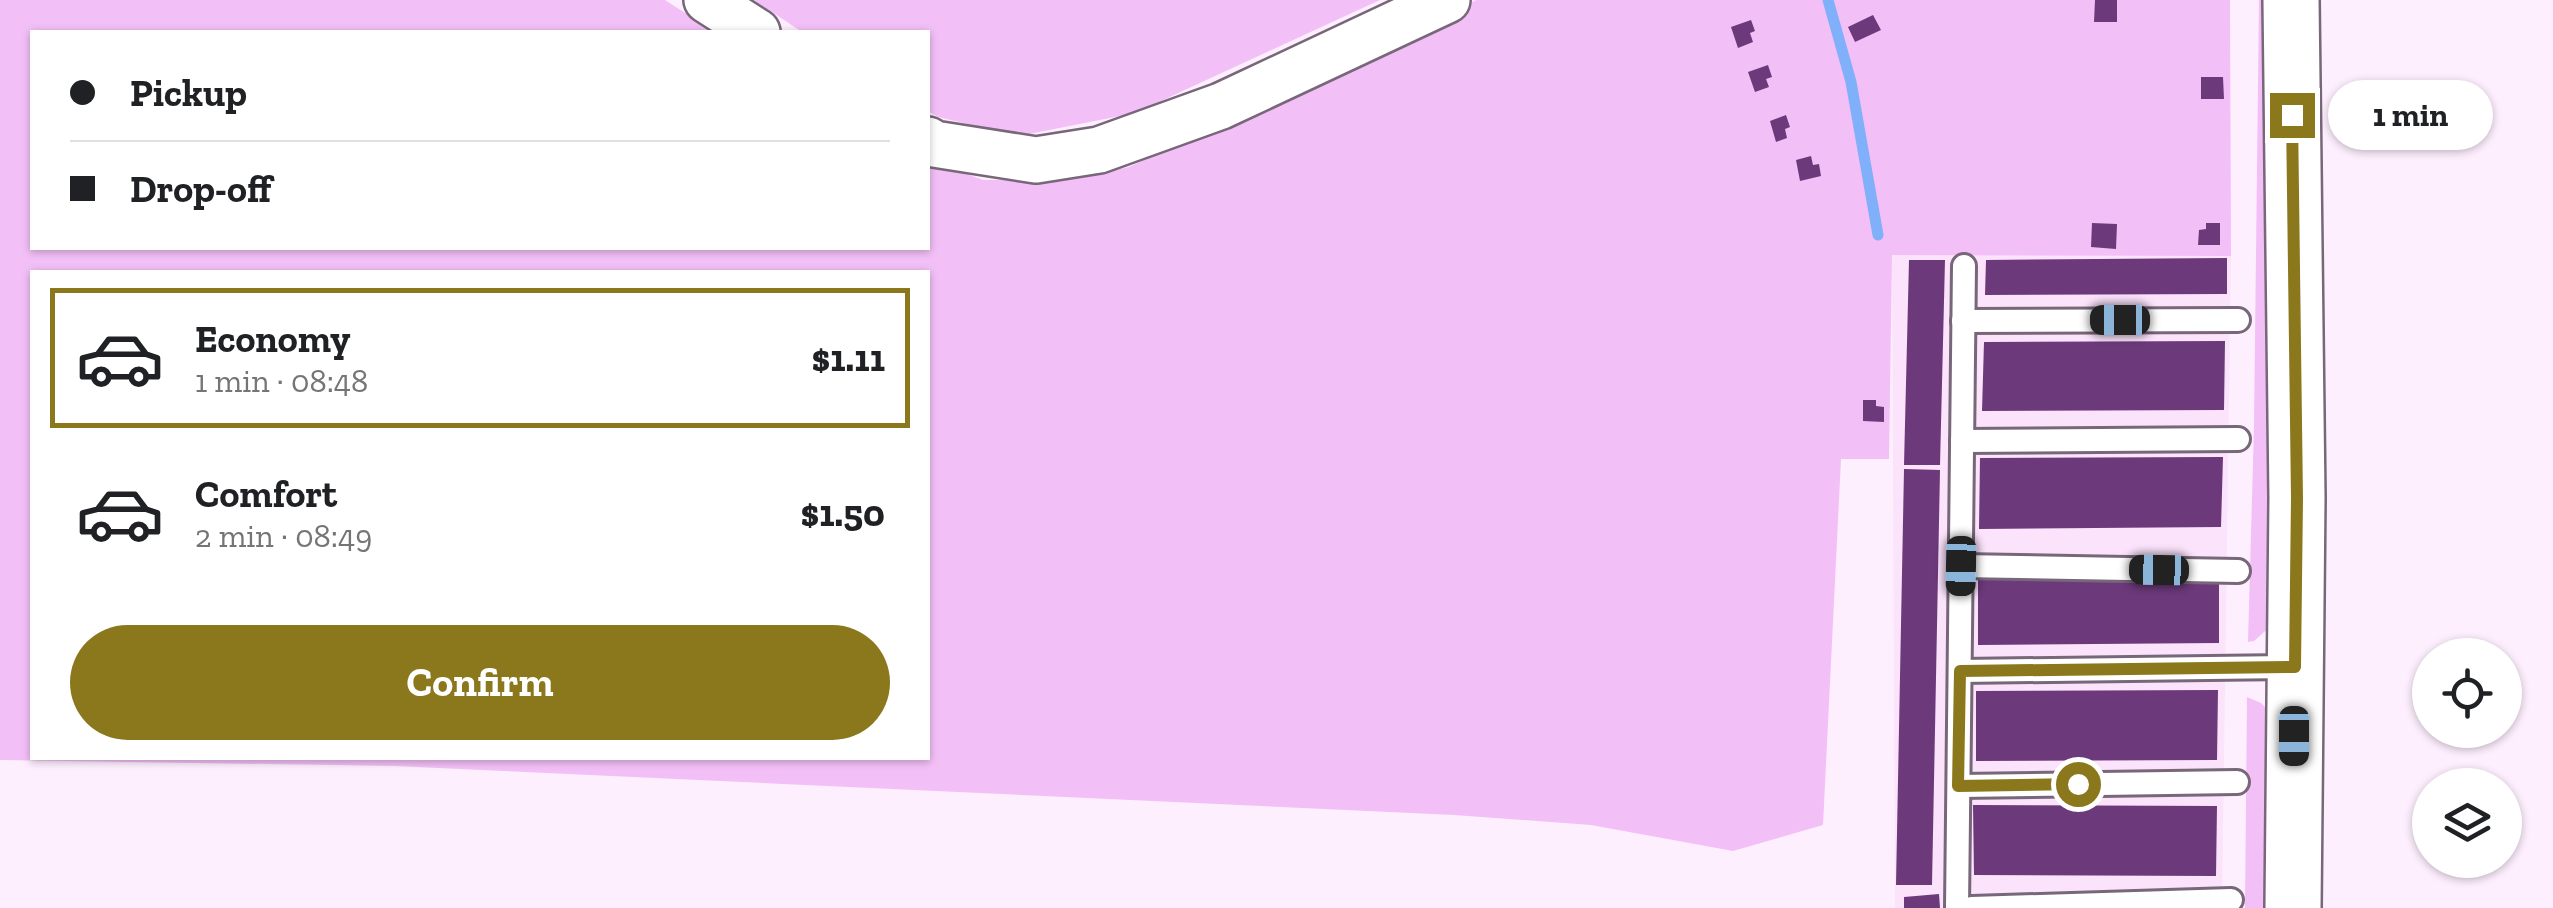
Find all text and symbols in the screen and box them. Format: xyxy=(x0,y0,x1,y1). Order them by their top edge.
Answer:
text: Pickup xyxy=(130,70,247,116)
callout: 1 min xyxy=(2327,80,2492,150)
route end xyxy=(2270,93,2315,138)
text: 1 min xyxy=(2373,96,2448,134)
text: Drop-off xyxy=(130,166,271,212)
car xyxy=(2090,305,2150,335)
icon: car xyxy=(75,313,165,403)
text: Economy xyxy=(195,316,350,362)
text: $1.11 xyxy=(812,335,885,381)
text: 1 min · 08:48 xyxy=(195,362,368,400)
icon: car xyxy=(75,468,165,558)
text: Comfort xyxy=(195,471,337,517)
text: $1.50 xyxy=(801,490,885,536)
text: 2 min · 08:49 xyxy=(195,517,372,555)
car xyxy=(1945,536,1977,596)
car xyxy=(2129,554,2189,586)
button: Confirm xyxy=(70,625,890,740)
map controls xyxy=(2412,638,2522,878)
button: locate xyxy=(2412,638,2522,748)
car xyxy=(2279,706,2309,766)
route start xyxy=(2056,762,2101,807)
button: layers xyxy=(2412,768,2522,878)

